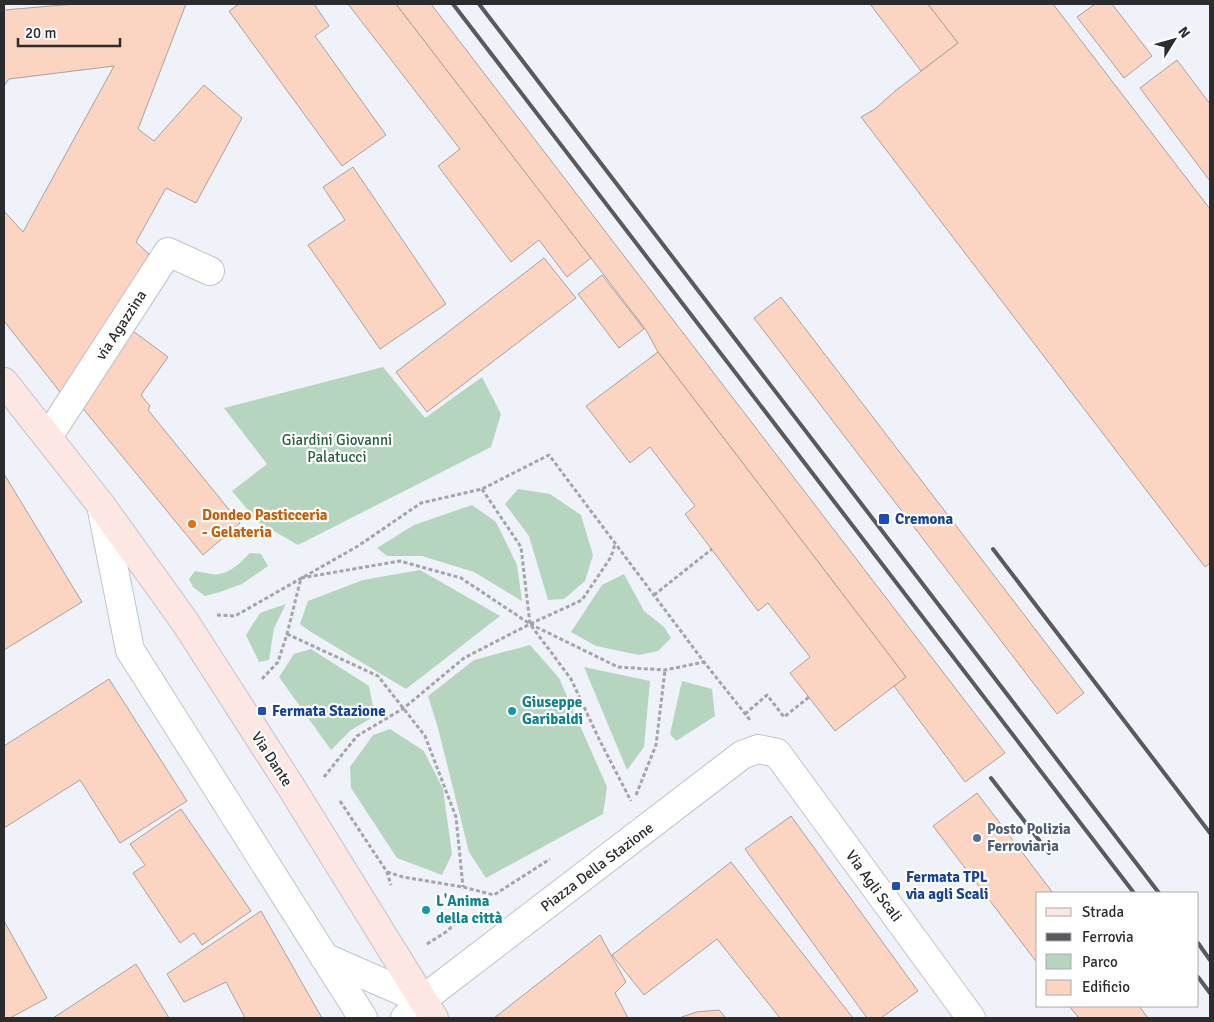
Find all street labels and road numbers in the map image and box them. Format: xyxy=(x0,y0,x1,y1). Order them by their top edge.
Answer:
street label: via Agazzina xyxy=(92,287,150,363)
street label: Via Dante xyxy=(248,728,296,790)
street label: Piazza Della Stazione xyxy=(537,819,657,915)
street label: Via Agli Scali xyxy=(842,847,906,925)

